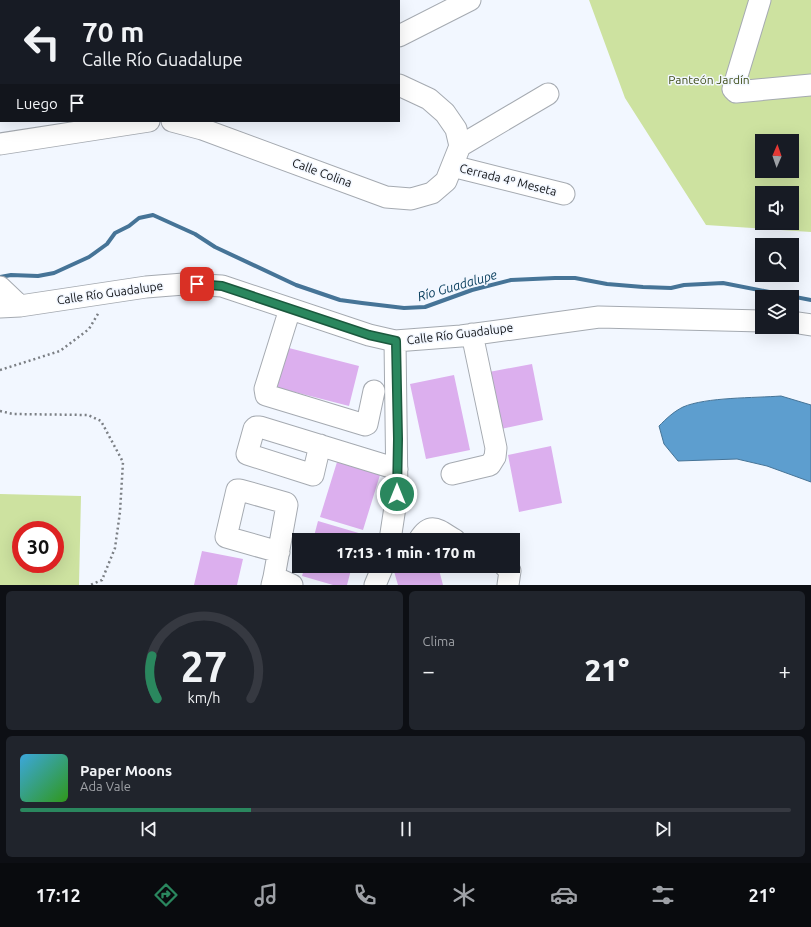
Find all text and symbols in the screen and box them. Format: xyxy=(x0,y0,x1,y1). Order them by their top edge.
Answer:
icon: left xyxy=(16,16,68,68)
text: 70 m xyxy=(82,16,144,47)
text: Calle Río Guadalupe xyxy=(82,49,243,69)
park label: Panteón Jardín xyxy=(668,73,750,86)
icon: arrive xyxy=(66,92,88,114)
text: Luego xyxy=(16,95,58,112)
north arrow xyxy=(755,134,799,178)
map controls xyxy=(755,134,799,334)
street label: Calle Colina xyxy=(291,156,354,189)
street label: Cerrada 4º Meseta xyxy=(458,161,558,198)
button: sound xyxy=(755,186,799,230)
button: search xyxy=(755,238,799,282)
pin xyxy=(180,267,214,301)
water label: Río Guadalupe xyxy=(416,267,499,303)
icon: arrive xyxy=(186,273,208,295)
street label: Calle Río Guadalupe xyxy=(56,279,164,306)
button: layers xyxy=(755,290,799,334)
street label: Calle Río Guadalupe xyxy=(406,321,514,346)
position arrow xyxy=(376,473,418,515)
speed limit sign: 30 xyxy=(12,521,64,573)
text: 17:13 · 1 min · 170 m xyxy=(336,544,476,561)
text: Clima xyxy=(423,634,455,648)
text: 27 xyxy=(181,642,228,689)
text: 21° xyxy=(584,653,629,687)
text: − xyxy=(423,658,435,683)
text: + xyxy=(779,658,791,683)
text: km/h xyxy=(188,689,221,705)
text: Paper Moons xyxy=(80,762,172,779)
text: Ada Vale xyxy=(80,779,131,793)
icon: previous xyxy=(138,818,160,840)
icon: pause xyxy=(395,818,417,840)
icon: next xyxy=(652,818,674,840)
icon: directions xyxy=(152,881,180,909)
icon: music xyxy=(252,881,280,909)
icon: phone xyxy=(351,881,379,909)
icon: climate xyxy=(450,881,478,909)
icon: car xyxy=(550,881,578,909)
icon: filters xyxy=(649,881,677,909)
text: 17:12 xyxy=(36,885,81,905)
text: 21° xyxy=(749,885,775,905)

